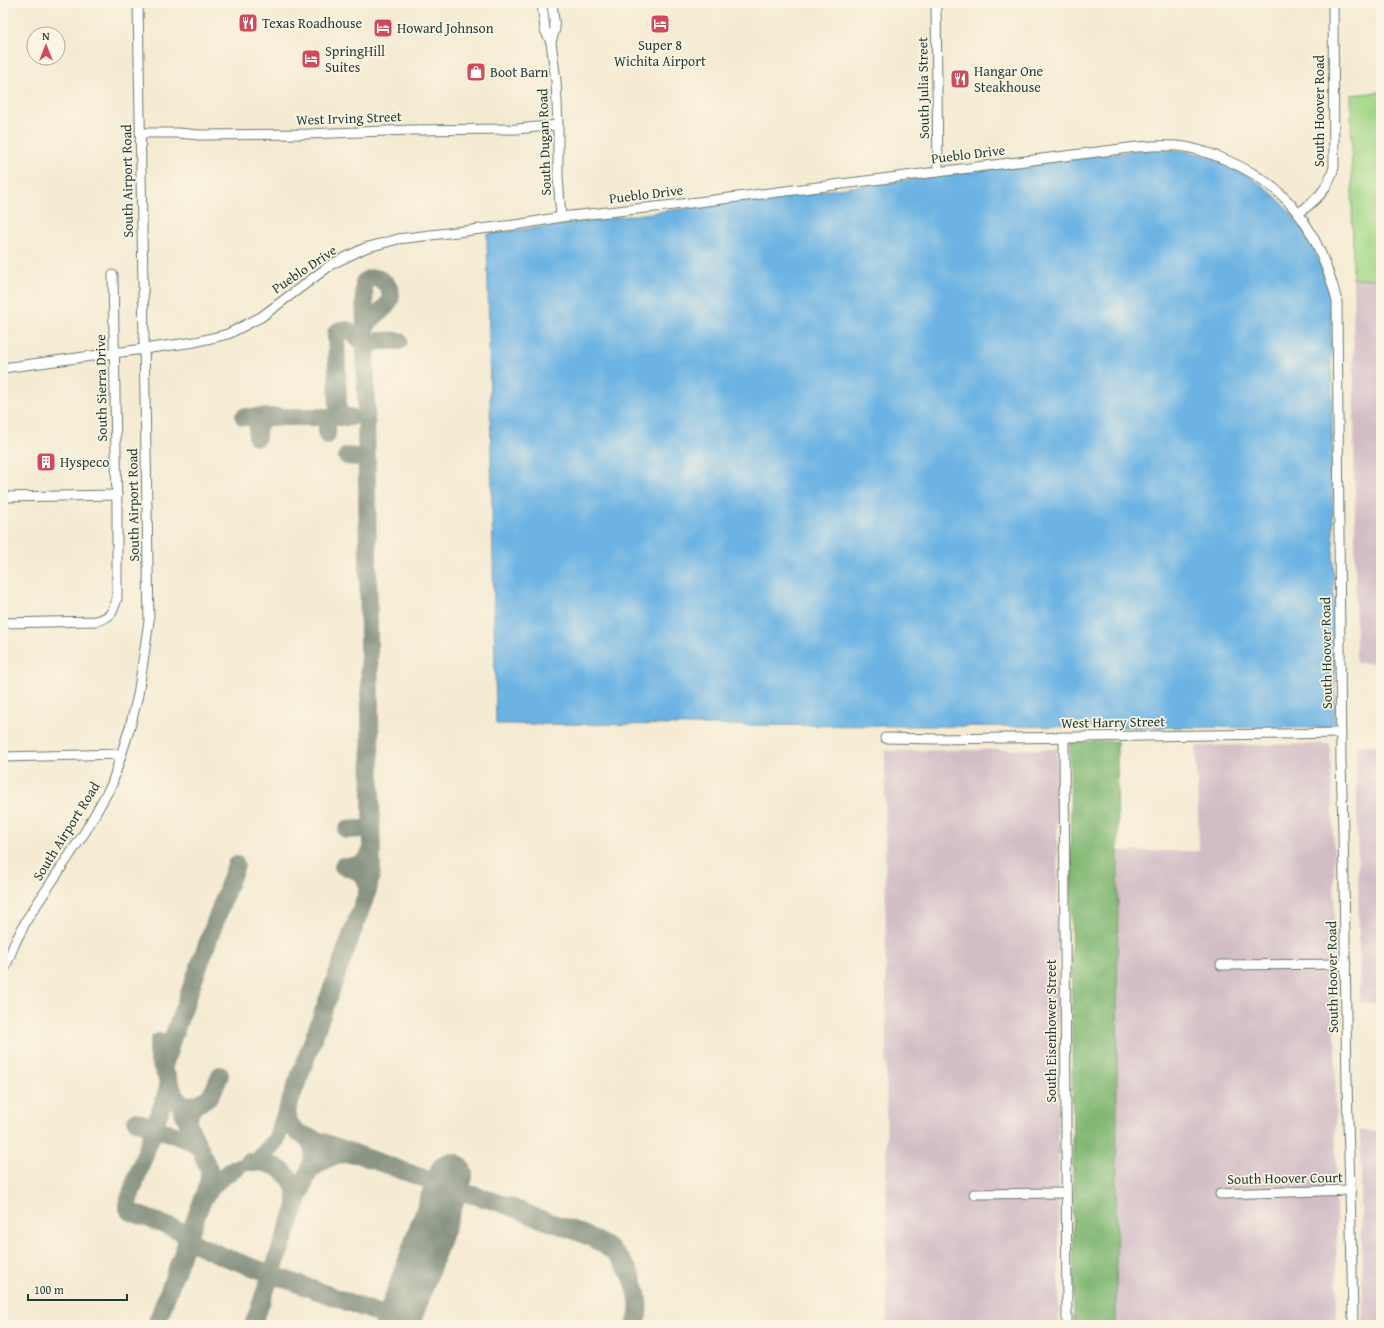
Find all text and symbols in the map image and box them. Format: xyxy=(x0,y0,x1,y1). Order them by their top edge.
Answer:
restaurant icon: Texas Roadhouse xyxy=(237,12,259,34)
place label: Texas Roadhouse xyxy=(262,13,362,33)
hotel icon: Super 8 Wichita Airport xyxy=(649,13,671,35)
hotel icon: Howard Johnson xyxy=(372,17,394,39)
place label: Howard Johnson xyxy=(397,18,494,38)
north arrow xyxy=(26,26,66,66)
text: N xyxy=(42,28,50,44)
place label: Super 8 Wichita Airport xyxy=(614,35,706,71)
street label: South Julia Street xyxy=(912,37,934,139)
place label: SpringHill Suites xyxy=(325,41,385,77)
hotel icon: SpringHill Suites xyxy=(300,48,322,70)
street label: South Hoover Road xyxy=(1309,54,1329,167)
shop icon: Boot Barn xyxy=(465,61,487,83)
place label: Hangar One Steakhouse xyxy=(974,61,1044,97)
place label: Boot Barn xyxy=(490,62,549,82)
restaurant icon: Hangar One Steakhouse xyxy=(949,68,971,90)
street label: South Dugan Road xyxy=(532,87,556,196)
street label: West Irving Street xyxy=(296,106,402,130)
street label: South Airport Road xyxy=(116,124,138,238)
street label: Pueblo Drive xyxy=(930,139,1007,168)
street label: Pueblo Drive xyxy=(608,179,685,208)
street label: Pueblo Drive xyxy=(268,240,341,298)
street label: South Sierra Drive xyxy=(90,334,112,442)
street label: South Airport Road xyxy=(122,448,144,562)
building icon: Hyspeco xyxy=(35,451,57,473)
place label: Hyspeco xyxy=(60,452,109,472)
street label: South Hoover Road xyxy=(1315,596,1337,709)
street label: West Harry Street xyxy=(1061,711,1165,733)
street label: South Airport Road xyxy=(27,777,105,884)
street label: South Hoover Road xyxy=(1321,920,1343,1033)
street label: South Eisenhower Street xyxy=(1041,959,1061,1103)
street label: South Hoover Court xyxy=(1227,1167,1343,1189)
scale bar xyxy=(28,1276,127,1302)
text: 100 m xyxy=(34,1281,64,1298)

